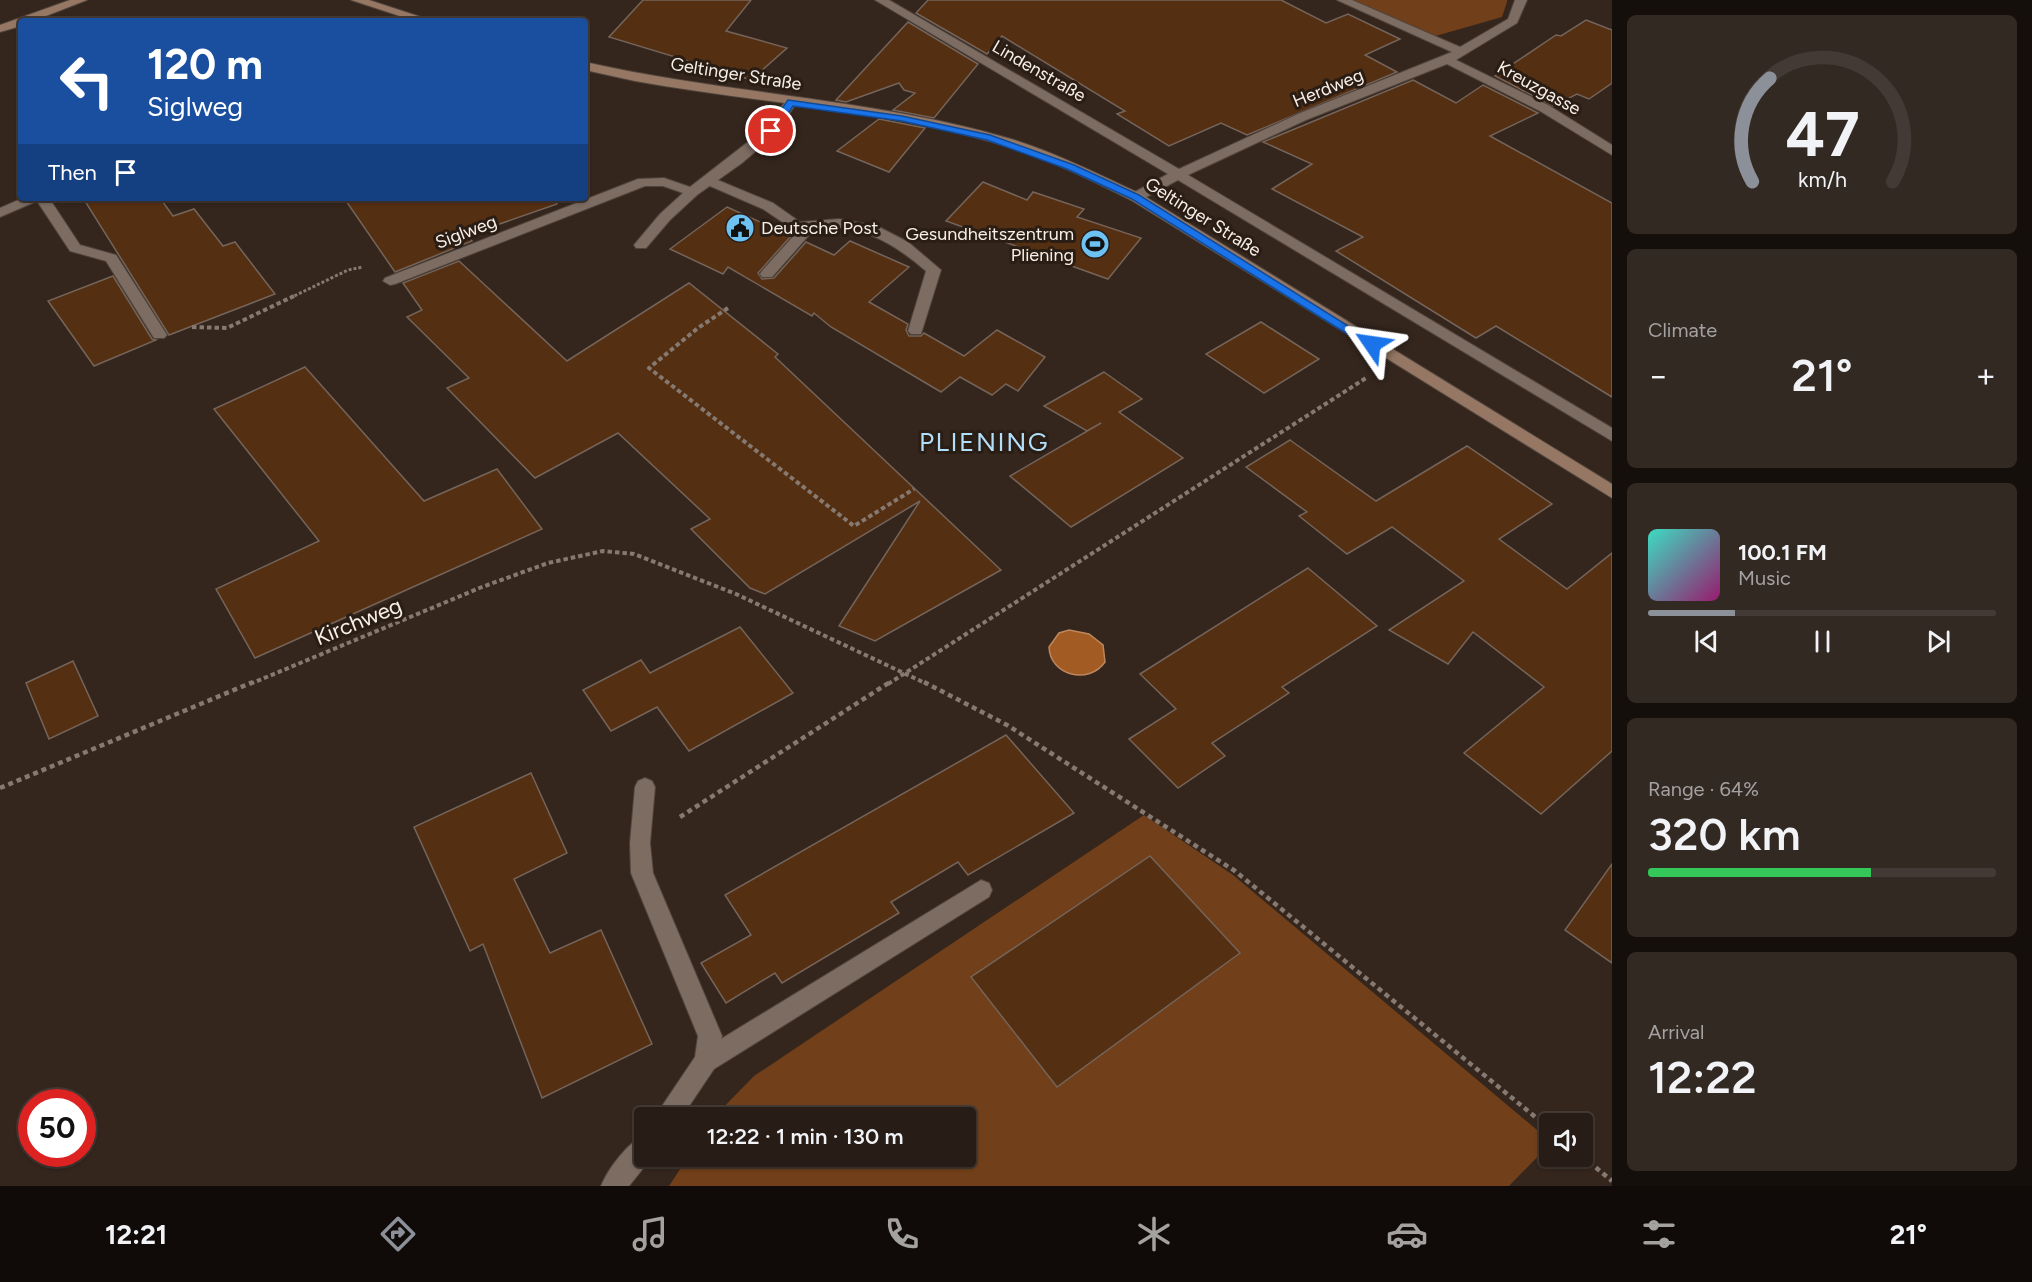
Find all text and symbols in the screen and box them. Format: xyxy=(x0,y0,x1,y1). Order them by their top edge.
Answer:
street label: Lindenstraße xyxy=(988,35,1090,107)
text: 120 m xyxy=(147,39,263,90)
icon: left xyxy=(48,42,126,120)
street label: Geltinger Straße xyxy=(669,53,803,95)
street label: Kreuzgasse xyxy=(1493,56,1585,120)
street label: Herdweg xyxy=(1289,64,1367,112)
text: Siglweg xyxy=(147,90,243,123)
text: 47 xyxy=(1785,97,1859,172)
pin xyxy=(745,105,796,156)
icon: arrive xyxy=(754,114,787,147)
icon: arrive xyxy=(109,156,142,189)
text: Then xyxy=(48,159,97,186)
text: km/h xyxy=(1798,167,1846,192)
street label: Geltinger Straße xyxy=(1141,173,1265,262)
street label: Siglweg xyxy=(432,210,500,254)
public building icon: Deutsche Post xyxy=(724,212,756,244)
place label: Deutsche Post xyxy=(761,217,879,239)
place label: Gesundheitszentrum Pliening xyxy=(905,223,1074,266)
sports icon: Gesundheitszentrum Pliening xyxy=(1079,228,1111,260)
position arrow xyxy=(1340,312,1404,376)
text: Climate xyxy=(1648,318,1717,342)
text: 21° xyxy=(1791,348,1853,402)
text: − xyxy=(1648,356,1669,395)
text: + xyxy=(1975,356,1996,395)
district label: PLIENING xyxy=(919,426,1049,458)
text: 100.1 FM xyxy=(1738,539,1827,566)
text: Music xyxy=(1738,566,1791,590)
street label: Kirchweg xyxy=(311,592,406,651)
icon: previous xyxy=(1690,625,1723,658)
icon: pause xyxy=(1806,625,1839,658)
icon: next xyxy=(1922,625,1955,658)
text: Range · 64% xyxy=(1648,777,1759,801)
text: 320 km xyxy=(1648,807,1801,861)
text: Arrival xyxy=(1648,1020,1704,1044)
text: 12:22 xyxy=(1648,1050,1757,1104)
speed limit sign: 50 xyxy=(18,1089,96,1167)
map controls xyxy=(1539,1113,1593,1167)
button: sound xyxy=(1539,1113,1593,1167)
text: 12:22 · 1 min · 130 m xyxy=(707,1123,903,1150)
icon: directions xyxy=(377,1213,419,1255)
icon: music xyxy=(629,1213,671,1255)
icon: phone xyxy=(881,1213,923,1255)
icon: climate xyxy=(1133,1213,1175,1255)
icon: car xyxy=(1386,1213,1428,1255)
icon: filters xyxy=(1638,1213,1680,1255)
text: 12:21 xyxy=(105,1218,167,1251)
text: 21° xyxy=(1890,1218,1927,1251)

